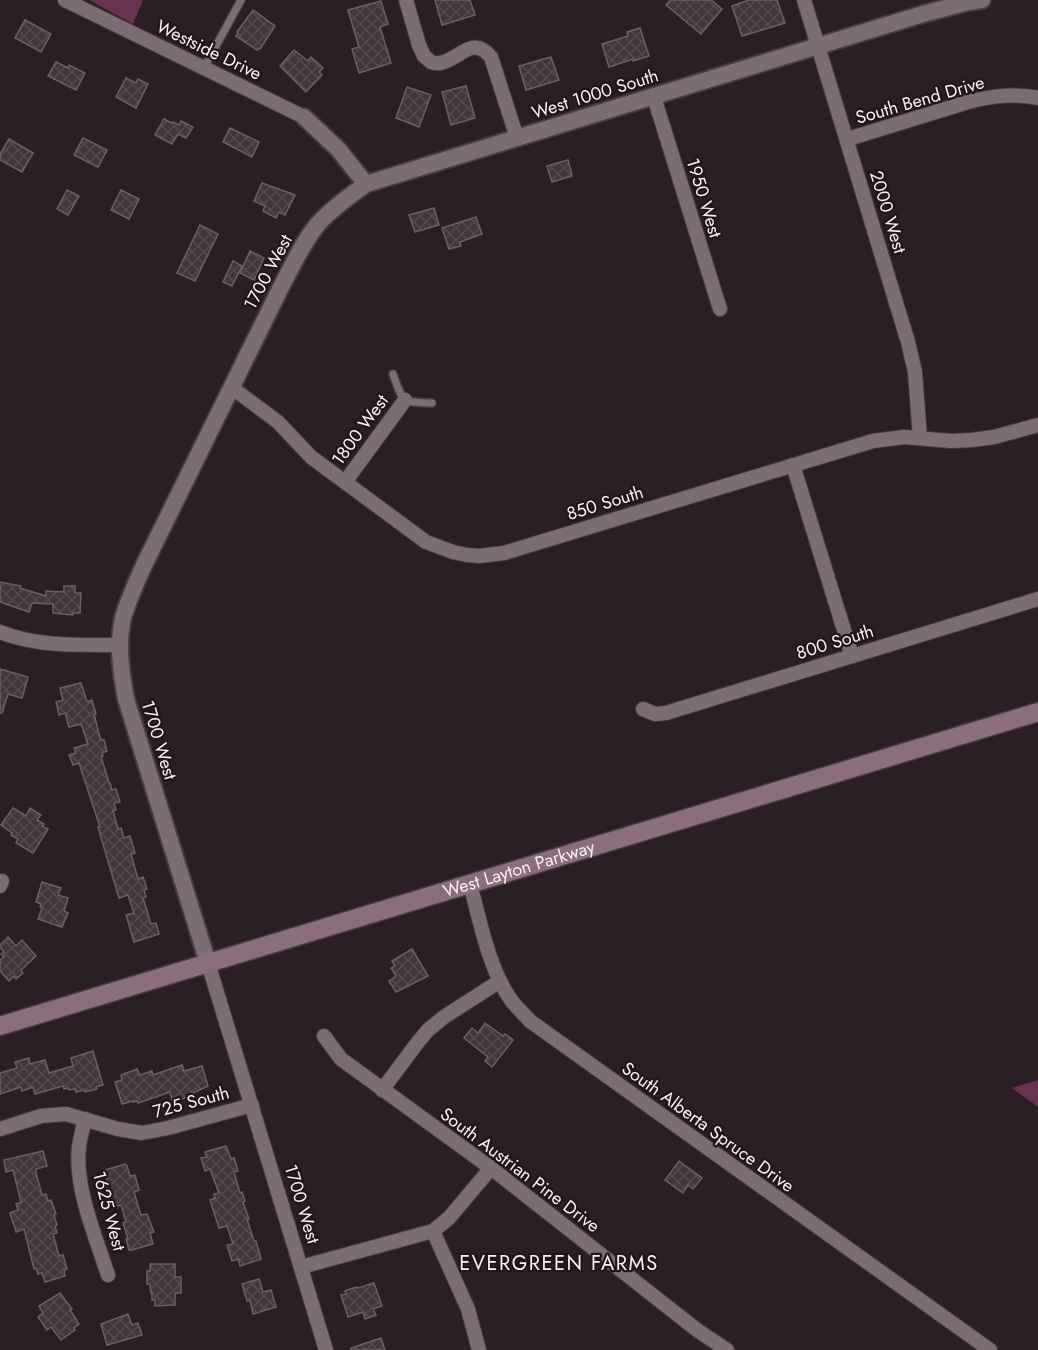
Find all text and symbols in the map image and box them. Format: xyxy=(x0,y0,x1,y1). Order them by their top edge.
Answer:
street label: Westside Drive xyxy=(152,13,266,87)
street label: West 1000 South xyxy=(528,62,662,126)
street label: South Bend Drive xyxy=(853,69,987,131)
street label: 1950 West xyxy=(680,155,729,242)
street label: 2000 West xyxy=(863,167,913,257)
street label: 1700 West xyxy=(237,229,299,314)
street label: 1800 West xyxy=(325,389,395,471)
street label: 850 South xyxy=(563,479,647,527)
street label: 800 South xyxy=(793,618,877,666)
street label: 1700 West xyxy=(135,697,184,784)
street label: West Layton Parkway xyxy=(440,834,598,904)
street label: South Alberta Spruce Drive xyxy=(616,1056,800,1198)
street label: 725 South xyxy=(150,1079,232,1125)
street label: South Austrian Pine Drive xyxy=(435,1101,605,1239)
street label: 1700 West xyxy=(278,1161,327,1248)
street label: 1625 West xyxy=(86,1168,132,1254)
district label: EVERGREEN FARMS xyxy=(459,1249,659,1278)

